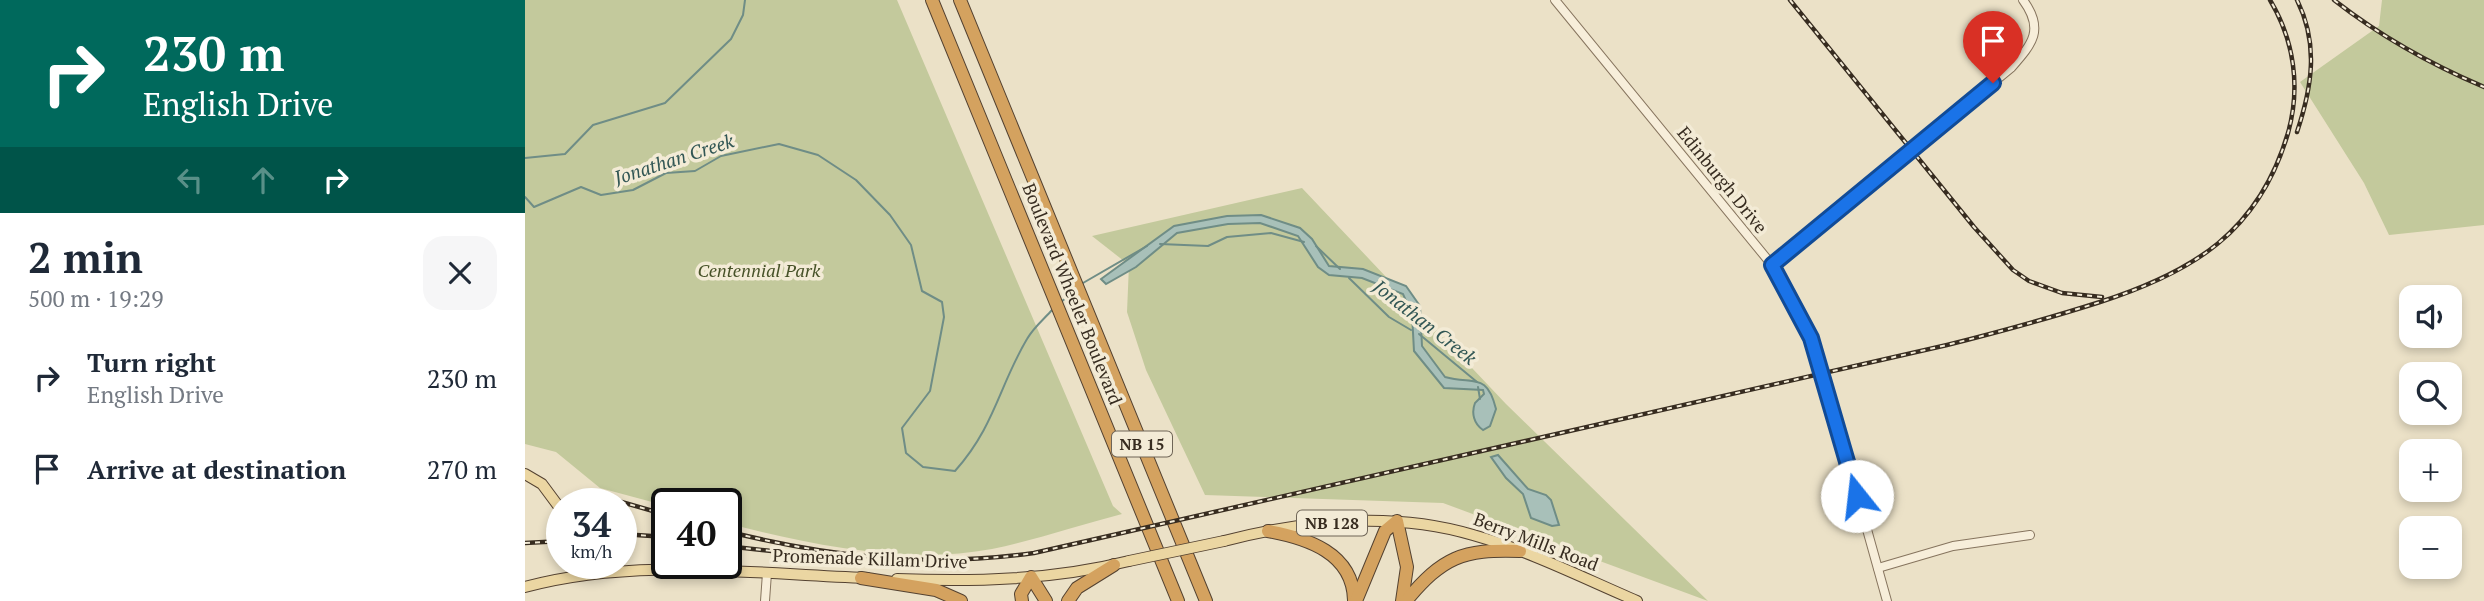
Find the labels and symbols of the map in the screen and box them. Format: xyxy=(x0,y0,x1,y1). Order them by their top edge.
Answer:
pin xyxy=(1963,11,2023,83)
street label: Edinburgh Drive xyxy=(1672,121,1773,238)
water label: Jonathan Creek xyxy=(610,127,738,190)
street label: Boulevard Wheeler Boulevard xyxy=(1017,179,1128,408)
park label: Centennial Park xyxy=(698,258,821,282)
water label: Jonathan Creek xyxy=(1368,273,1483,370)
road number: NB 15 xyxy=(1112,432,1172,457)
position arrow xyxy=(1820,459,1894,533)
speed limit sign: 40 xyxy=(651,488,742,579)
street label: Berry Mills Road xyxy=(1470,506,1602,576)
road number: NB 128 xyxy=(1297,510,1367,536)
street label: Promenade Killam Drive xyxy=(772,543,968,573)

